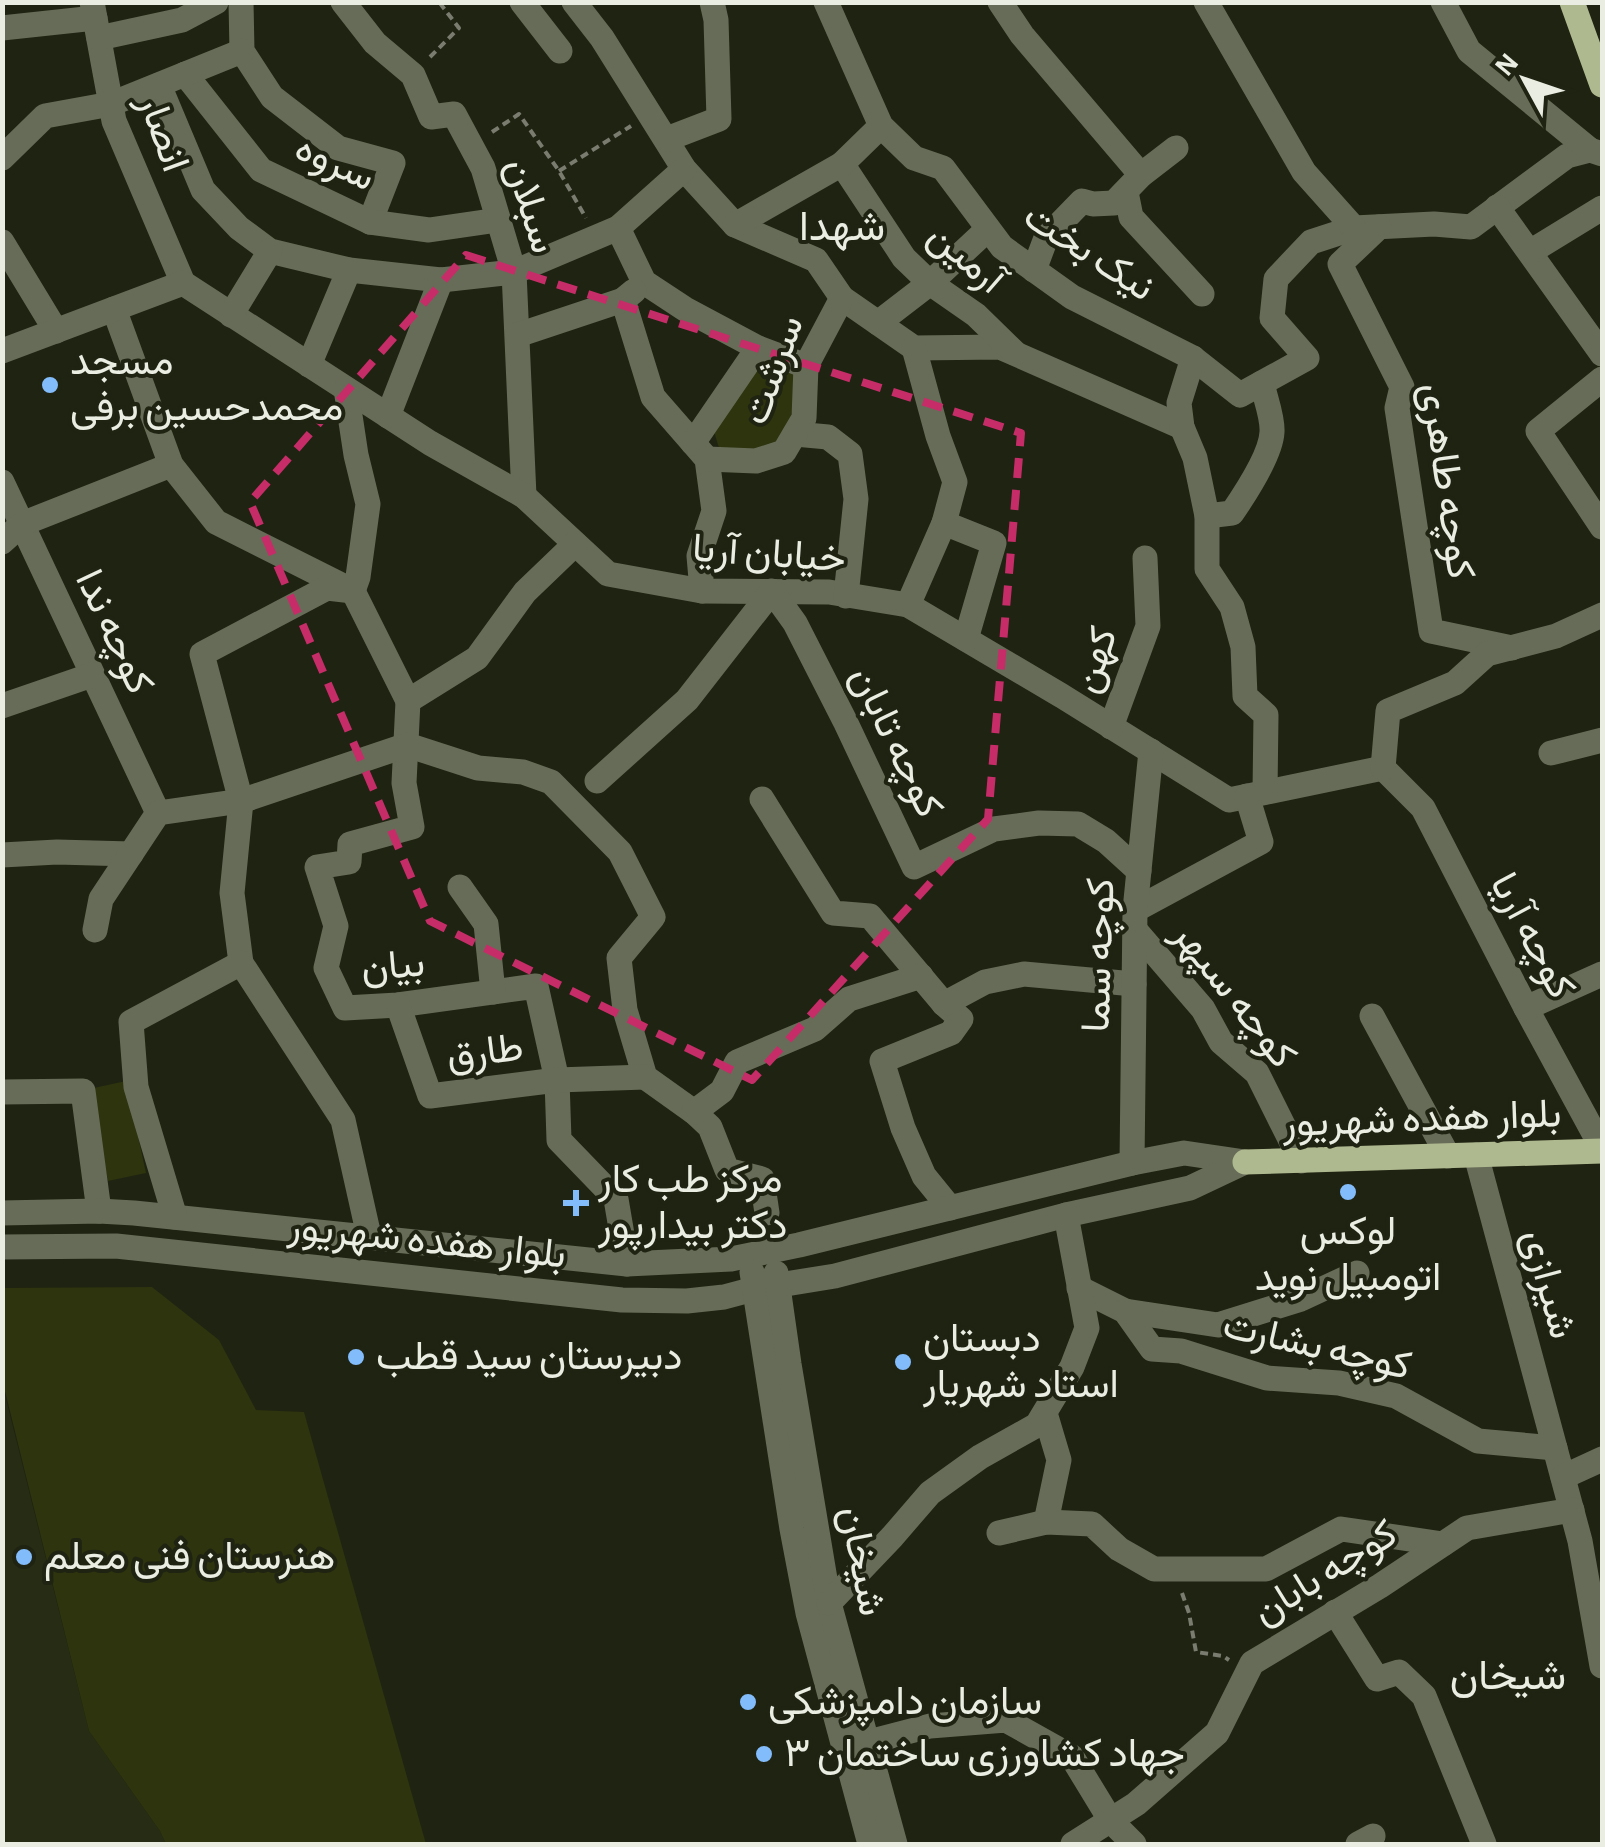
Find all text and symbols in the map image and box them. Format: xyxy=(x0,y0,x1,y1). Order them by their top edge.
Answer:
north arrow xyxy=(1475,30,1575,130)
text: N xyxy=(1490,49,1524,82)
street label: انصار xyxy=(127,88,195,178)
street label: سروه xyxy=(288,127,381,201)
street label: سبلان xyxy=(497,154,564,258)
street label: نیک بخت xyxy=(1016,195,1161,309)
district label: شهدا xyxy=(799,206,885,251)
street label: آرمین xyxy=(918,215,1014,305)
street label: سرشت xyxy=(735,310,814,431)
place label: مسجد محمدحسین برفی xyxy=(70,342,343,431)
marker: مسجد محمدحسین برفی xyxy=(39,374,61,396)
street label: کوچه طاهری xyxy=(1408,380,1481,582)
street label: خیابان آریا xyxy=(691,529,847,582)
street label: کوچه ندا xyxy=(64,564,160,702)
street label: کهن xyxy=(1065,622,1128,699)
street label: کوچه تابان xyxy=(838,660,950,826)
street label: کوچه آریا xyxy=(1478,867,1581,1008)
street label: کوچه سما xyxy=(1076,877,1127,1033)
street label: کوچه سپهر xyxy=(1160,914,1303,1079)
street label: بیان xyxy=(359,943,427,990)
street label: طارق xyxy=(444,1027,526,1080)
street label: بلوار هفده شهریور xyxy=(1281,1094,1562,1147)
place label: مرکز طب کار دکتر بیدارپور xyxy=(597,1160,787,1251)
marker: لوکس اتومبیل نوید xyxy=(1337,1181,1359,1203)
marker: مرکز طب کار دکتر بیدارپور xyxy=(563,1190,589,1216)
street label: بلوار هفده شهریور xyxy=(285,1206,568,1278)
place label: لوکس اتومبیل نوید xyxy=(1255,1212,1441,1301)
street label: شیرازی xyxy=(1512,1225,1583,1344)
street label: کوچه بشارت xyxy=(1218,1305,1415,1392)
place label: دبستان استاد شهریار xyxy=(922,1319,1119,1408)
place label: دبیرستان سید قطب xyxy=(376,1337,683,1380)
marker: دبیرستان سید قطب xyxy=(345,1346,367,1368)
marker: دبستان استاد شهریار xyxy=(892,1351,914,1373)
street label: شیخان xyxy=(831,1503,892,1619)
street label: کوچه بابان xyxy=(1246,1513,1407,1637)
place label: هنرستان فنی معلم xyxy=(44,1537,335,1581)
marker: هنرستان فنی معلم xyxy=(13,1546,35,1568)
district label: شیخان xyxy=(1450,1655,1566,1698)
place label: سازمان دامپزشکی xyxy=(768,1682,1042,1727)
marker: سازمان دامپزشکی xyxy=(737,1691,759,1713)
place label: جهاد کشاورزی ساختمان ۳ xyxy=(784,1734,1185,1777)
marker: جهاد کشاورزی ساختمان ۳ xyxy=(753,1743,775,1765)

